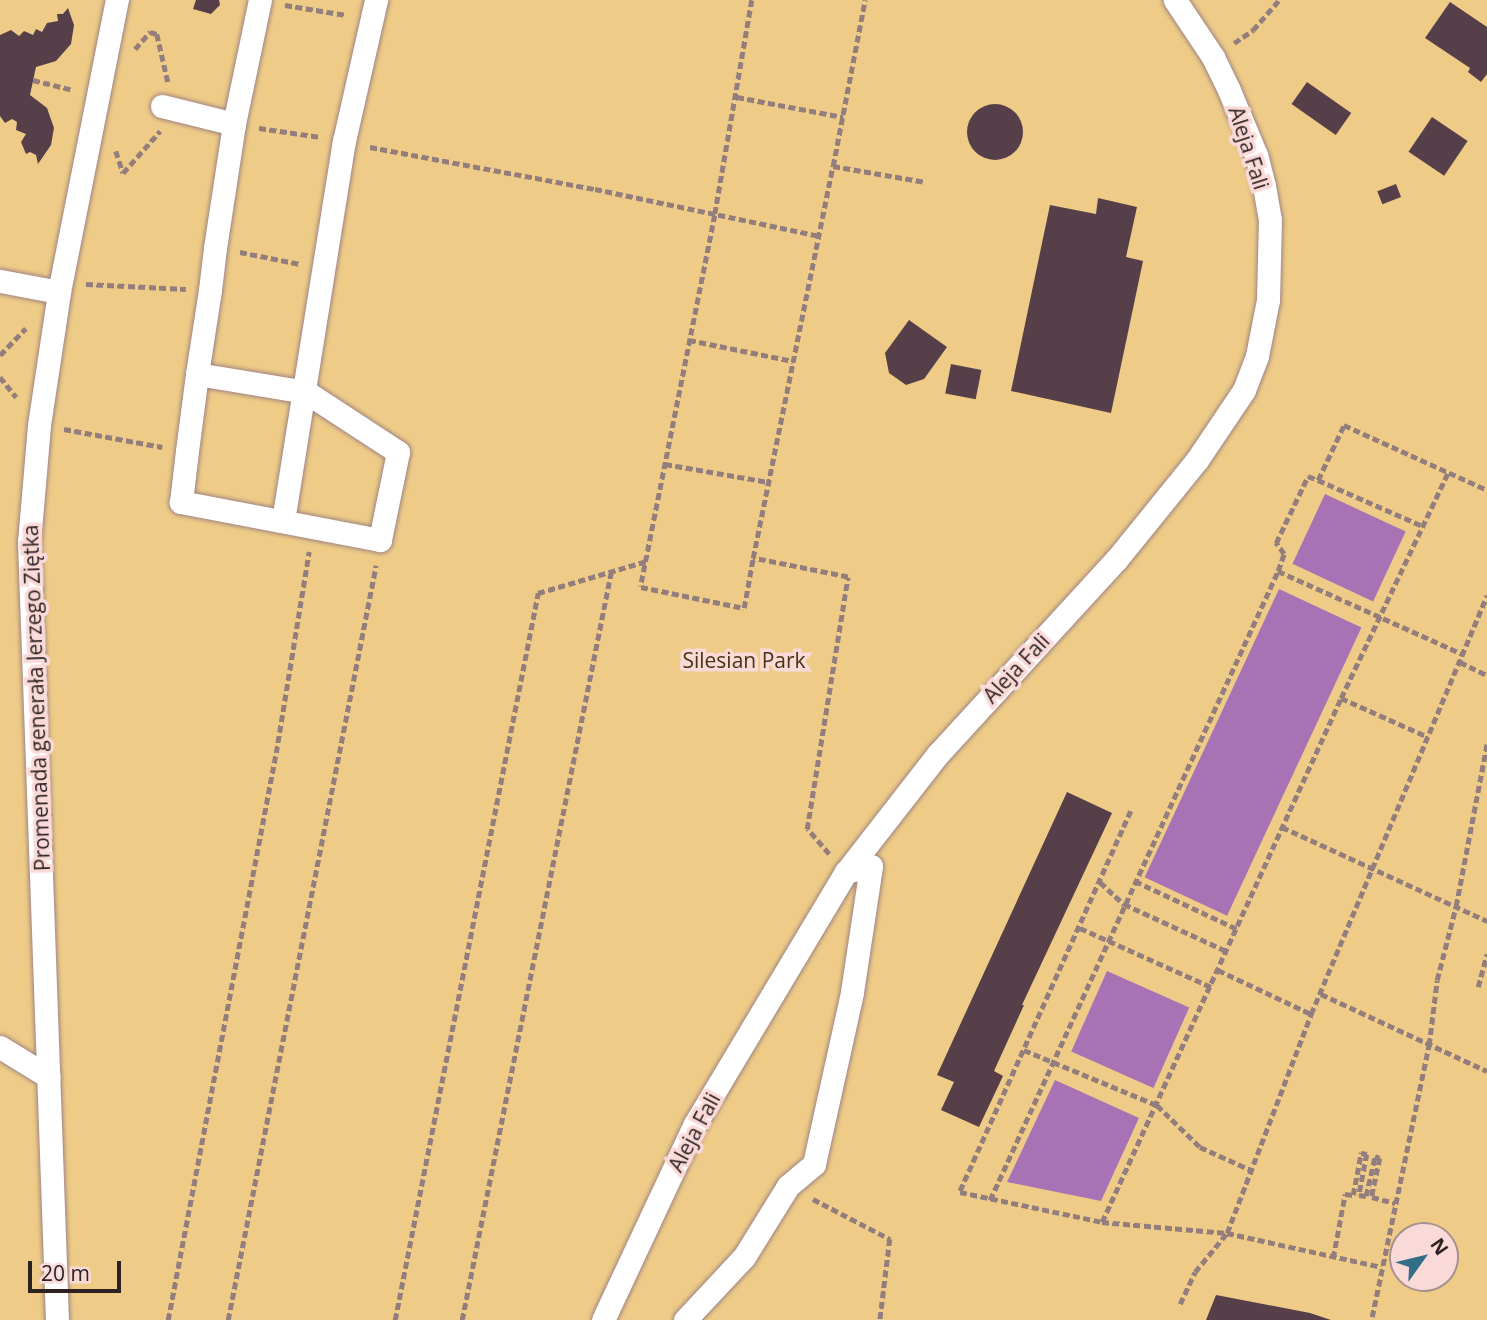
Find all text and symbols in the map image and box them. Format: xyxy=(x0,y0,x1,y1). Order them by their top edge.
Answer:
street label: Aleja Fali xyxy=(1224,103,1274,193)
street label: Promenada generała Jerzego Ziętka xyxy=(17,524,55,872)
street label: Aleja Fali xyxy=(977,628,1055,708)
park label: Silesian Park xyxy=(682,647,806,673)
street label: Aleja Fali xyxy=(663,1088,725,1176)
north arrow xyxy=(1389,1222,1459,1292)
text: N xyxy=(1425,1233,1455,1260)
scale bar xyxy=(32,1246,124,1290)
text: 20 m xyxy=(41,1259,90,1287)

